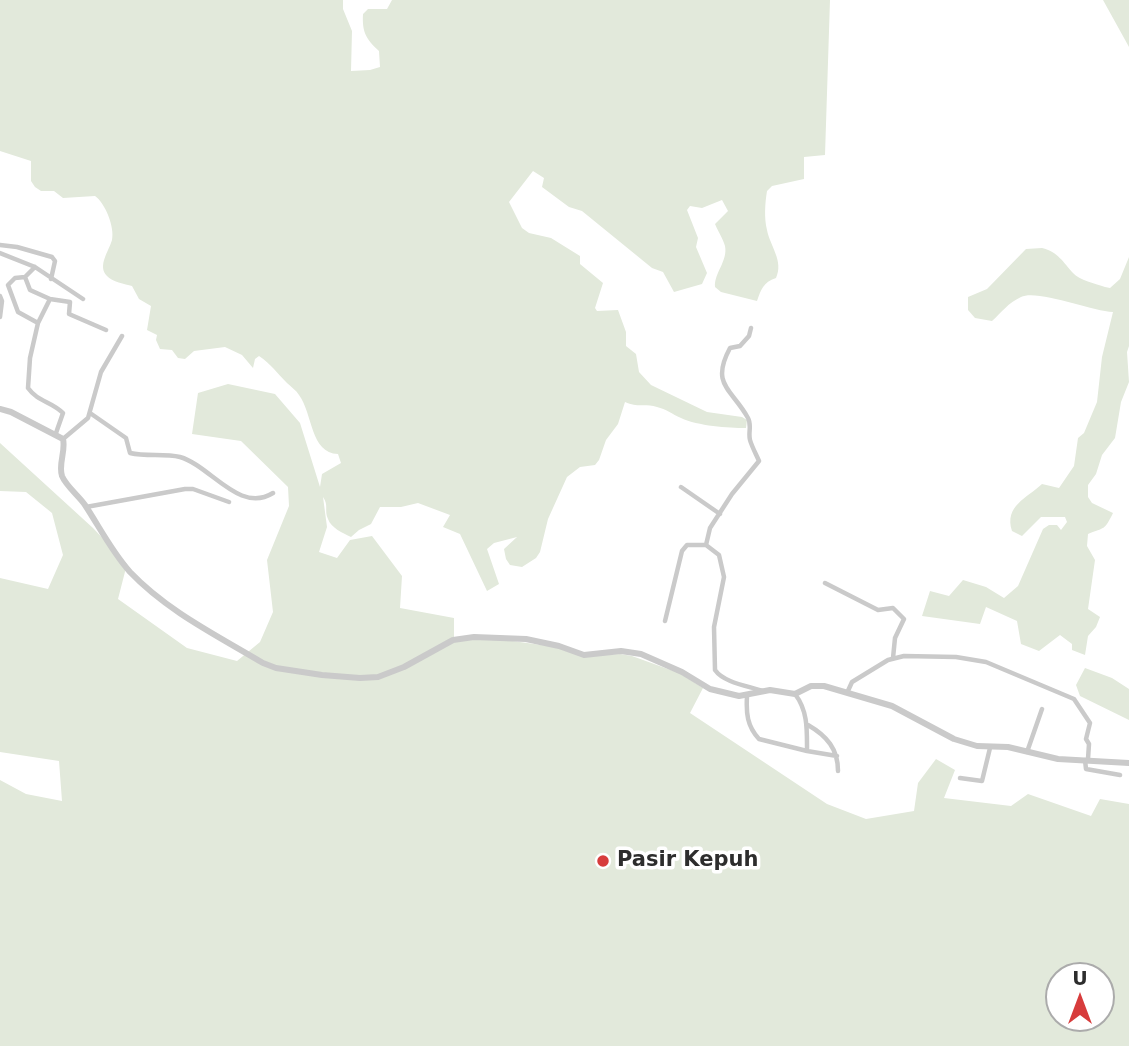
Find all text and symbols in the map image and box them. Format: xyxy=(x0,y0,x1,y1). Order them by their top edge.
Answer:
place label: Pasir Kepuh xyxy=(617,848,758,874)
marker: Pasir Kepuh xyxy=(595,853,611,869)
north arrow xyxy=(1045,962,1115,1032)
text: U xyxy=(1072,967,1088,989)

